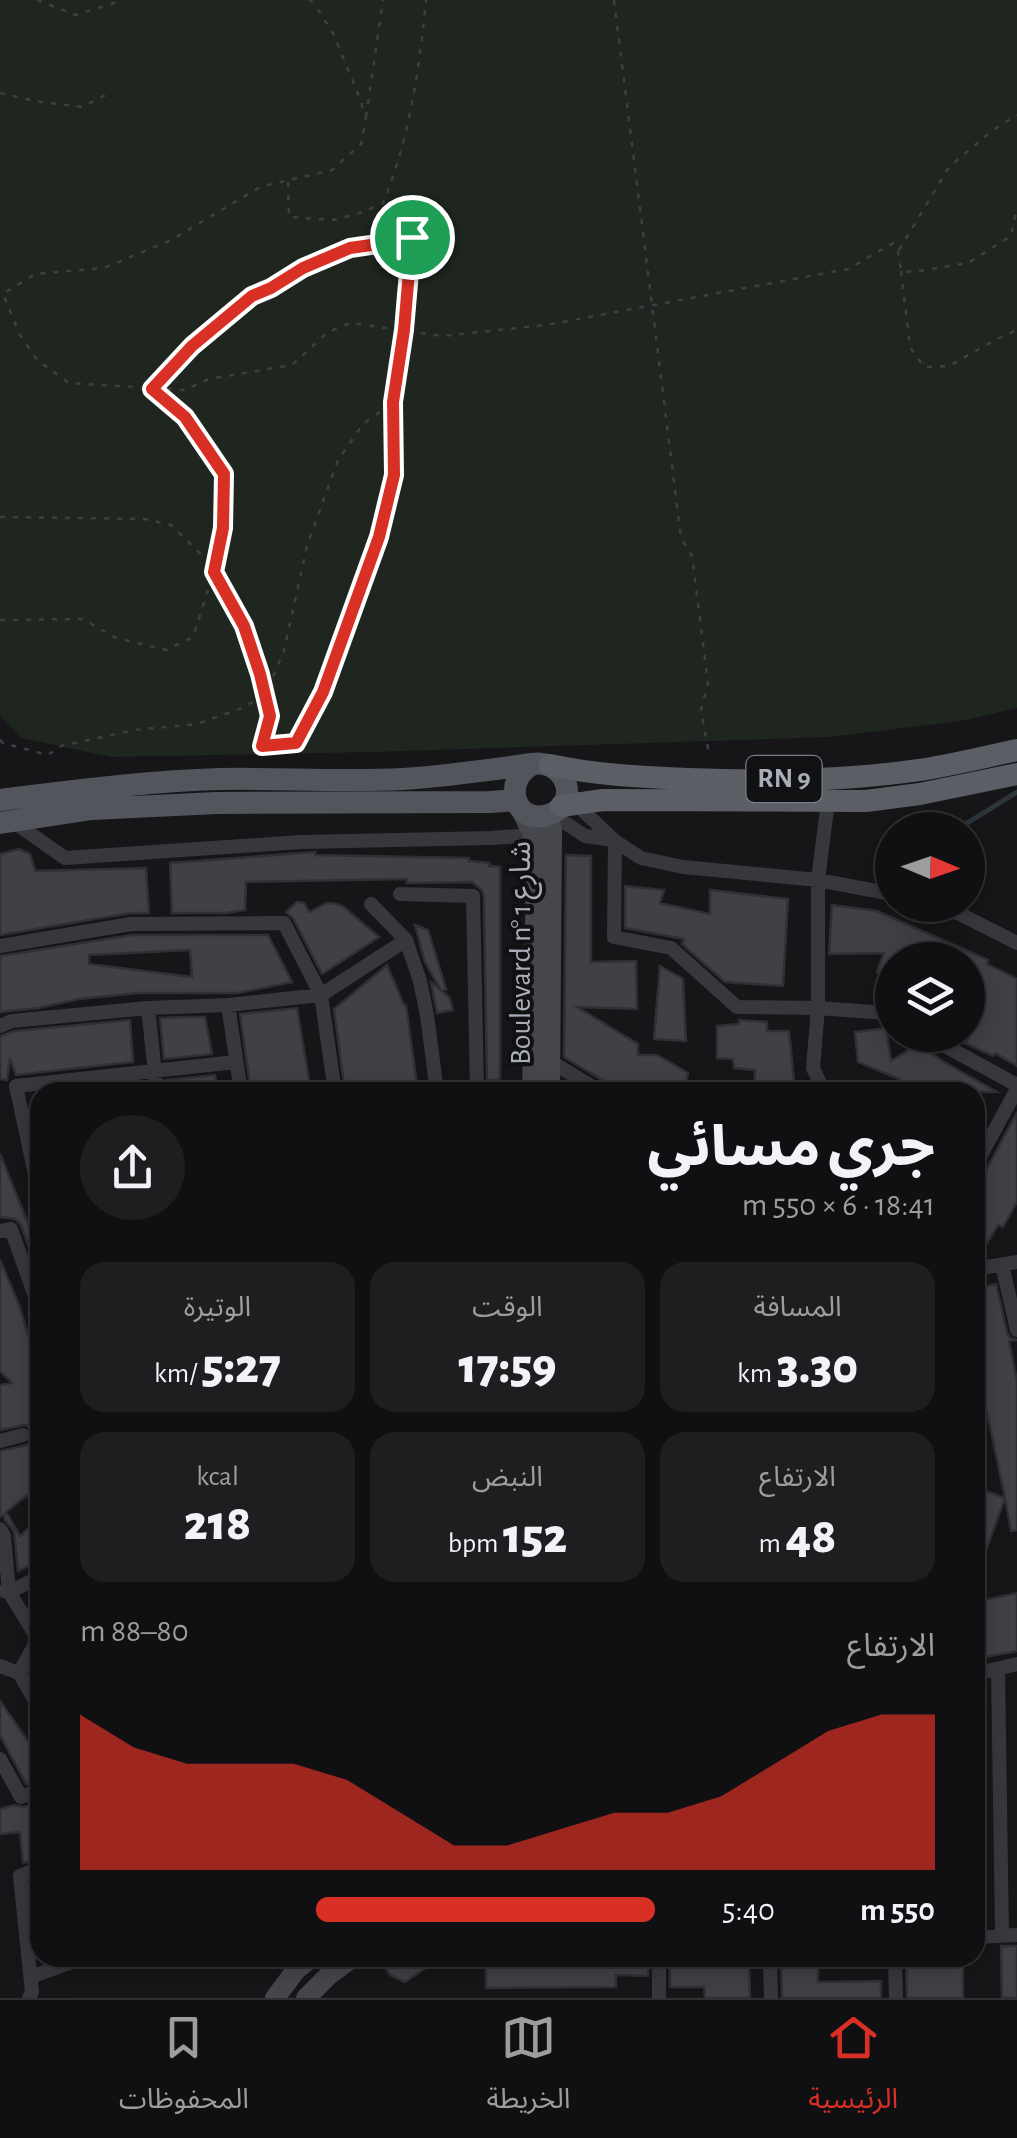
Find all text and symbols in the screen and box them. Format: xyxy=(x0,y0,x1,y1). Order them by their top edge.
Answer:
pin xyxy=(370,195,455,280)
icon: arrive xyxy=(385,210,440,265)
road number: RN 9 xyxy=(746,756,822,802)
north arrow xyxy=(875,812,985,922)
map controls xyxy=(875,812,985,1052)
street label: Boulevard n° شارع 1 xyxy=(506,841,542,1065)
button: layers xyxy=(875,942,985,1052)
button: share xyxy=(80,1115,185,1220)
text: جري مسائي xyxy=(647,1121,935,1176)
text: 18:41 · 6 × 550 m xyxy=(742,1189,935,1221)
text: الوتيرة xyxy=(184,1294,251,1322)
text: الوقت xyxy=(472,1294,543,1322)
text: المسافة xyxy=(753,1294,842,1322)
text: 5:27 xyxy=(202,1342,281,1392)
text: 17:59 xyxy=(458,1342,557,1392)
text: 3.30 xyxy=(777,1342,858,1392)
text: /km xyxy=(154,1360,202,1388)
text: km xyxy=(737,1360,777,1388)
text: kcal xyxy=(196,1463,239,1491)
text: النبض xyxy=(472,1464,543,1492)
text: الارتفاع xyxy=(759,1464,836,1492)
text: 218 xyxy=(184,1499,251,1549)
text: 152 xyxy=(503,1512,567,1562)
text: 48 xyxy=(786,1512,836,1562)
text: bpm xyxy=(448,1530,503,1558)
text: m xyxy=(759,1530,786,1558)
text: 80–88 m xyxy=(80,1615,189,1647)
text: الارتفاع xyxy=(847,1630,935,1662)
text: 5:40 xyxy=(722,1894,775,1926)
text: 550 m xyxy=(860,1894,935,1926)
tab: المحفوظات xyxy=(119,2010,249,2129)
tab: الخريطة xyxy=(487,2010,570,2129)
tab: الرئيسية xyxy=(808,2010,898,2129)

